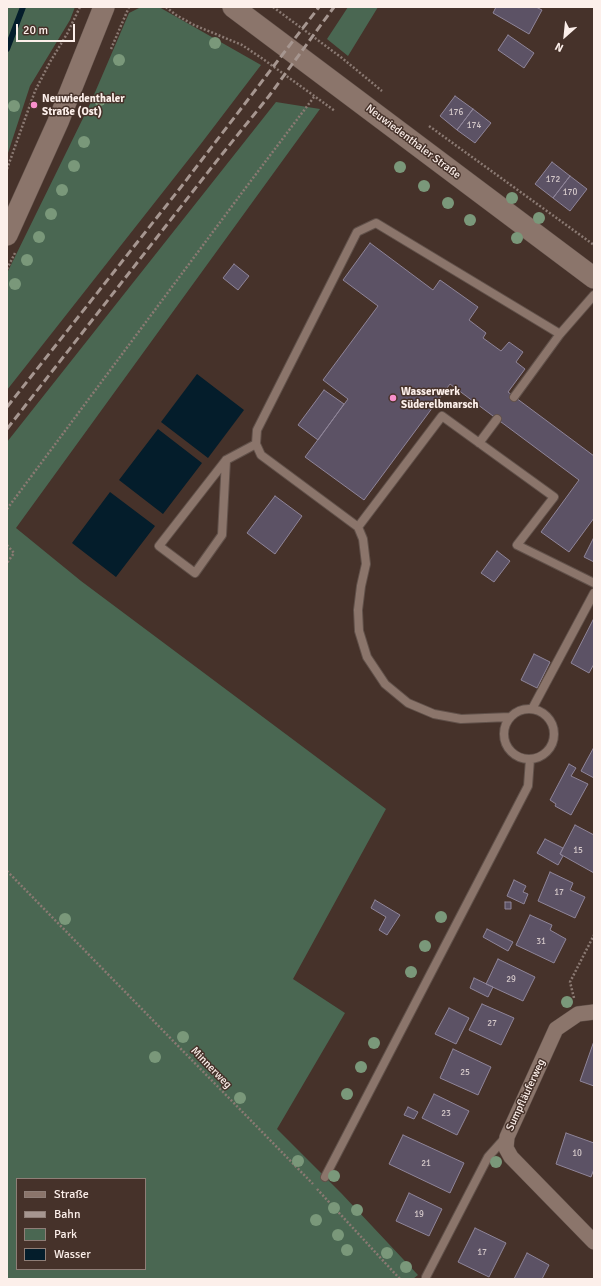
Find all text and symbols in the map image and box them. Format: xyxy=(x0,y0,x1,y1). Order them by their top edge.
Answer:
scale bar xyxy=(18,16,77,42)
north arrow xyxy=(545,16,585,56)
text: 20 m xyxy=(23,23,48,38)
text: N xyxy=(553,40,566,55)
place label: Neuwiedenthaler Straße (Ost) xyxy=(42,92,125,118)
marker: Neuwiedenthaler Straße (Ost) xyxy=(29,100,39,110)
street label: Neuwiedenthaler Straße xyxy=(363,102,463,182)
house number: 176 xyxy=(449,108,463,118)
house number: 174 xyxy=(467,121,481,131)
house number: 172 xyxy=(546,175,560,185)
house number: 170 xyxy=(563,188,577,198)
place label: Wasserwerk Süderelbmarsch xyxy=(401,385,479,411)
marker: Wasserwerk Süderelbmarsch xyxy=(388,393,398,403)
house number: 15 xyxy=(573,846,583,856)
house number: 17 xyxy=(554,888,564,898)
house number: 31 xyxy=(536,937,546,947)
house number: 29 xyxy=(506,975,516,985)
house number: 27 xyxy=(487,1019,497,1029)
street label: Minnerweg xyxy=(188,1044,234,1092)
street label: Sumpfläuferweg xyxy=(504,1057,548,1133)
house number: 25 xyxy=(460,1068,470,1078)
house number: 23 xyxy=(441,1109,451,1119)
house number: 10 xyxy=(572,1149,582,1159)
house number: 21 xyxy=(421,1159,431,1169)
legend xyxy=(16,1178,146,1270)
text: Straße xyxy=(54,1187,89,1202)
text: Bahn xyxy=(54,1207,80,1222)
house number: 19 xyxy=(414,1210,424,1220)
text: Park xyxy=(54,1227,77,1242)
text: Wasser xyxy=(54,1247,91,1262)
house number: 17 xyxy=(477,1248,487,1258)

